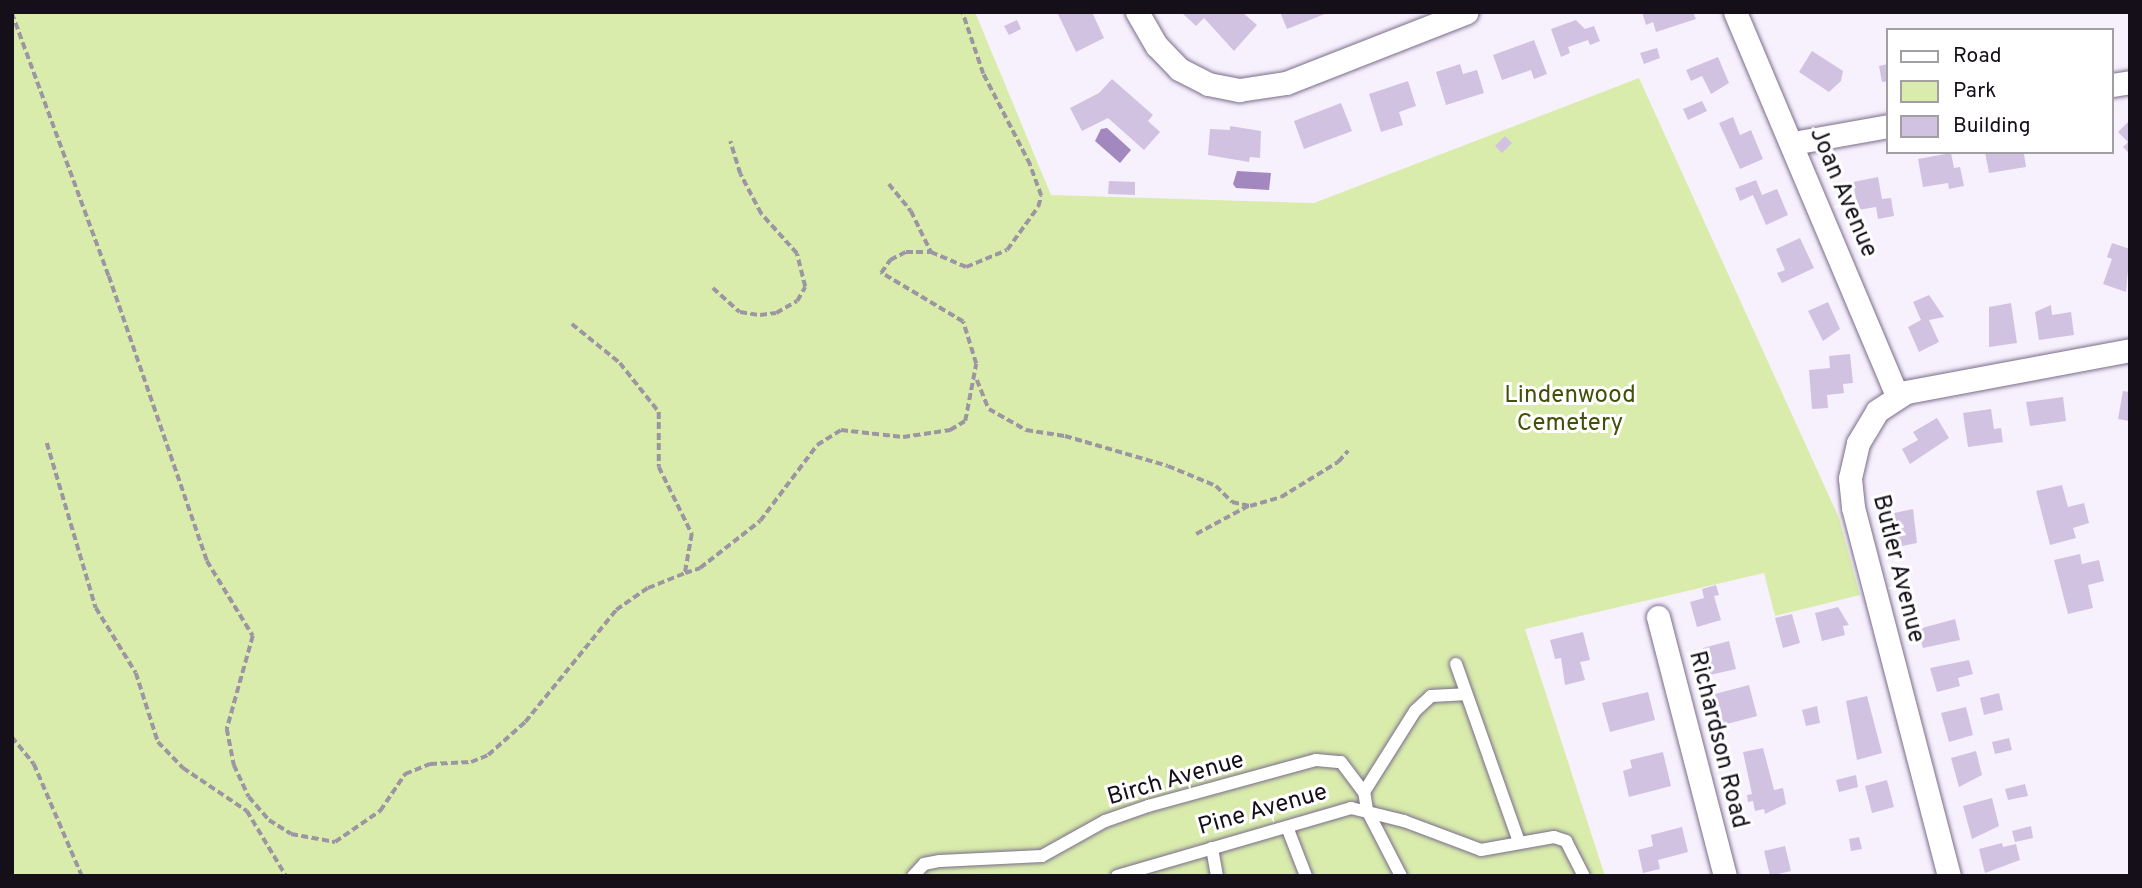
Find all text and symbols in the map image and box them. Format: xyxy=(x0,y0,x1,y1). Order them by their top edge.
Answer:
legend xyxy=(1886,28,2114,154)
text: Road xyxy=(1953,43,2002,70)
text: Park xyxy=(1953,78,1996,105)
text: Building xyxy=(1953,113,2031,140)
street label: Joan Avenue xyxy=(1802,123,1882,263)
park label: Lindenwood Cemetery xyxy=(1504,383,1636,439)
street label: Butler Avenue xyxy=(1865,492,1929,646)
street label: Richardson Road xyxy=(1681,648,1753,832)
street label: Birch Avenue xyxy=(1104,747,1248,813)
street label: Pine Avenue xyxy=(1195,779,1331,843)

